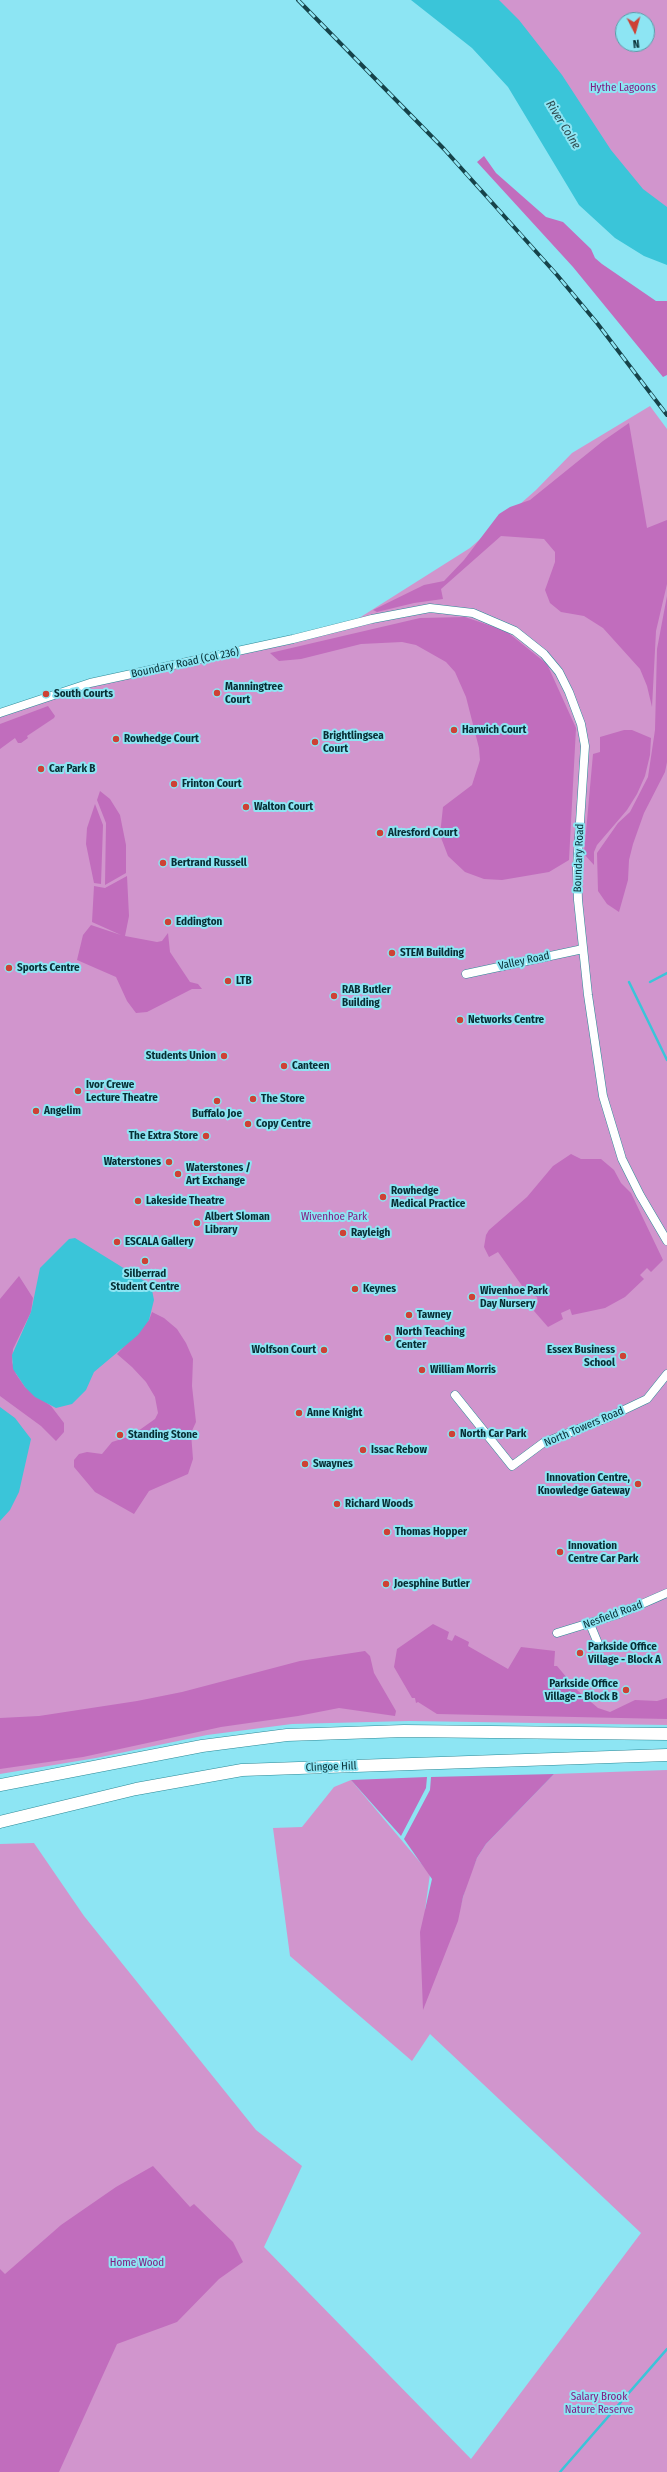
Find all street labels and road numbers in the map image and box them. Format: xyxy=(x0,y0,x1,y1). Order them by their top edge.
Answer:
street label: Boundary Road (Col 236) xyxy=(130,645,240,681)
street label: Boundary Road xyxy=(571,823,587,893)
street label: Valley Road xyxy=(497,949,551,973)
street label: North Towers Road xyxy=(542,1404,626,1450)
street label: Nesfield Road xyxy=(582,1598,644,1632)
street label: Clingoe Hill xyxy=(305,1760,357,1774)

